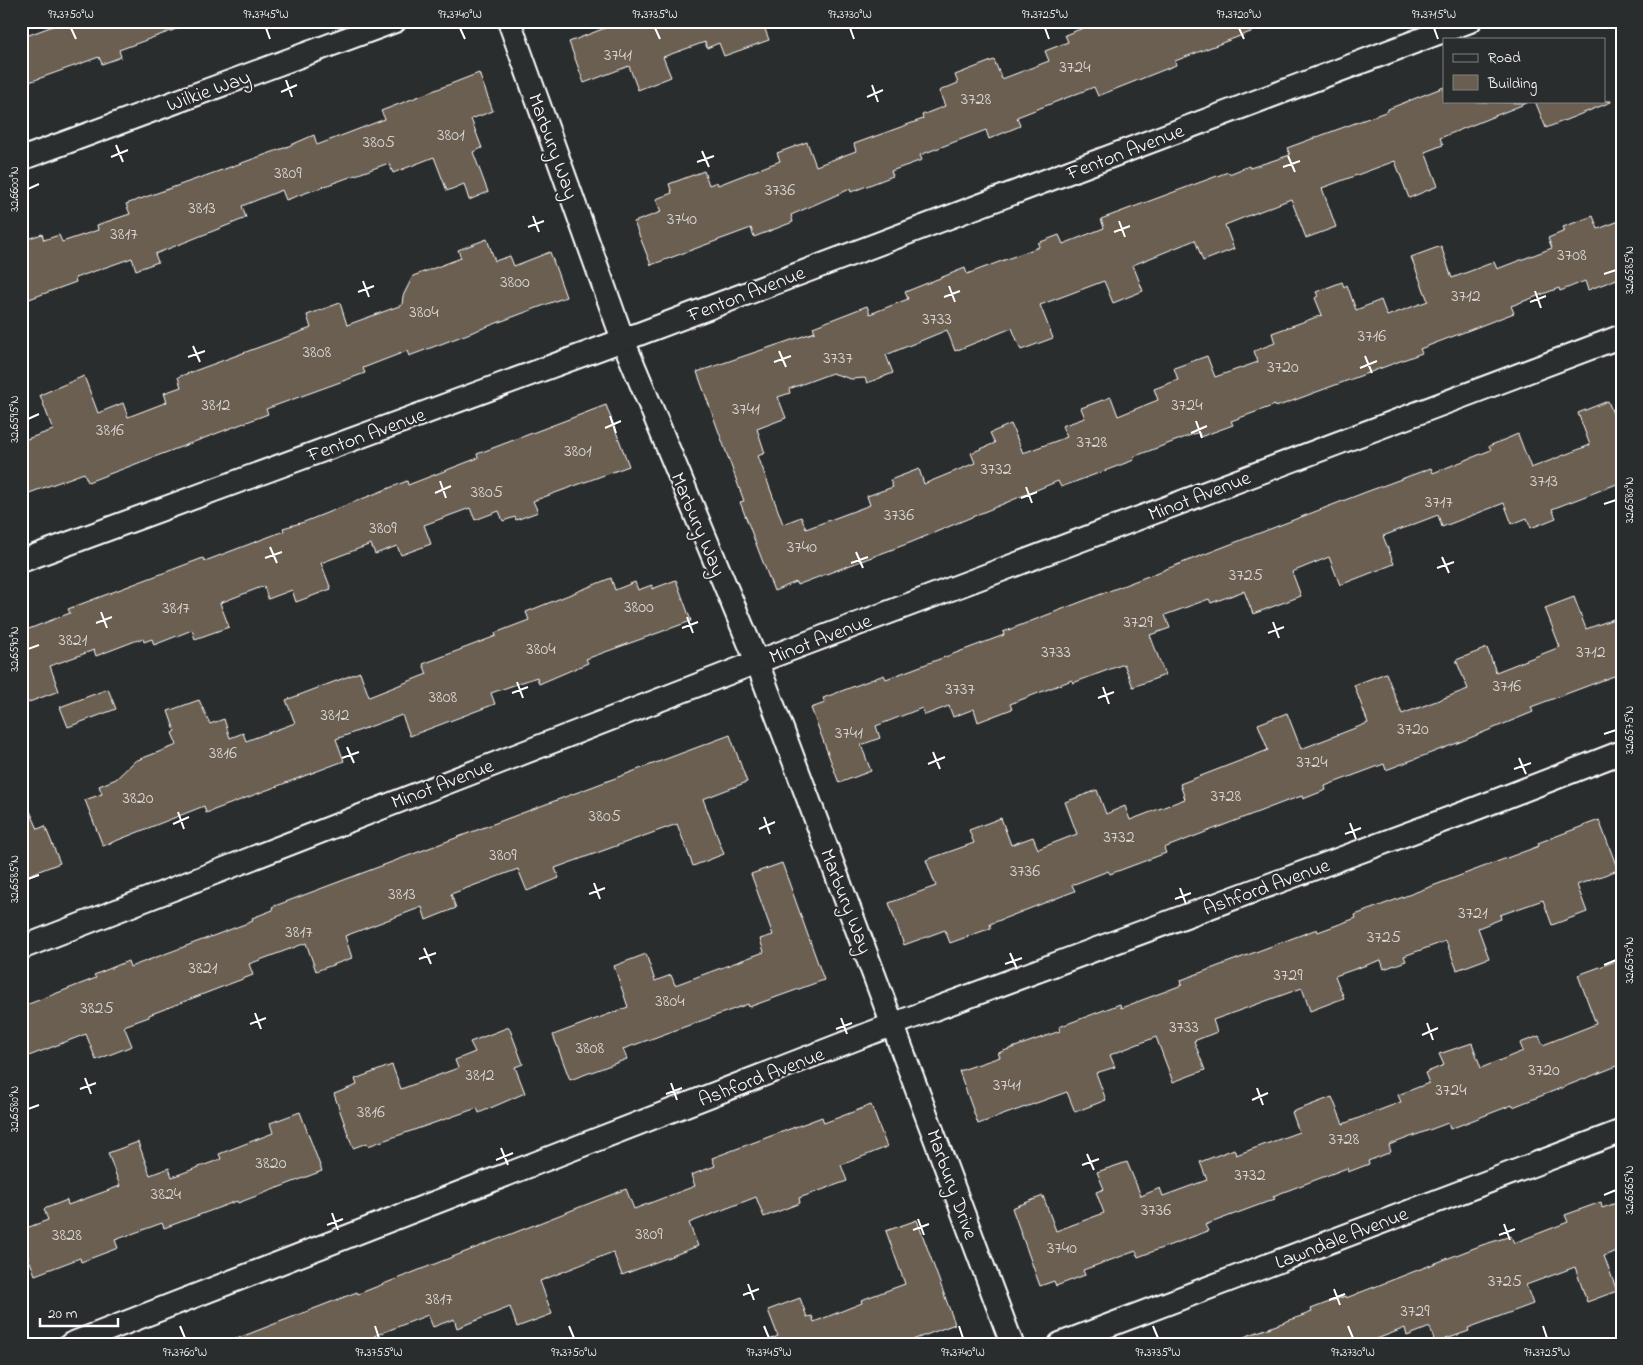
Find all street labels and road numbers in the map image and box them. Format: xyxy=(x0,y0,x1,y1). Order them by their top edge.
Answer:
street label: Wilkie Way xyxy=(163,64,255,121)
street label: Marbury Way xyxy=(519,90,584,204)
street label: Fenton Avenue xyxy=(1062,118,1189,189)
street label: Fenton Avenue xyxy=(683,260,810,331)
street label: Fenton Avenue xyxy=(303,402,430,471)
street label: Minot Avenue xyxy=(1145,465,1255,530)
street label: Marbury Way xyxy=(662,468,732,582)
street label: Minot Avenue xyxy=(766,608,876,673)
street label: Minot Avenue xyxy=(388,753,498,818)
street label: Marbury Way xyxy=(811,845,878,959)
street label: Ashford Avenue xyxy=(1200,852,1334,925)
street label: Ashford Avenue xyxy=(695,1041,829,1116)
street label: Marbury Drive xyxy=(917,1126,984,1244)
street label: Lawndale Avenue xyxy=(1271,1201,1413,1278)

